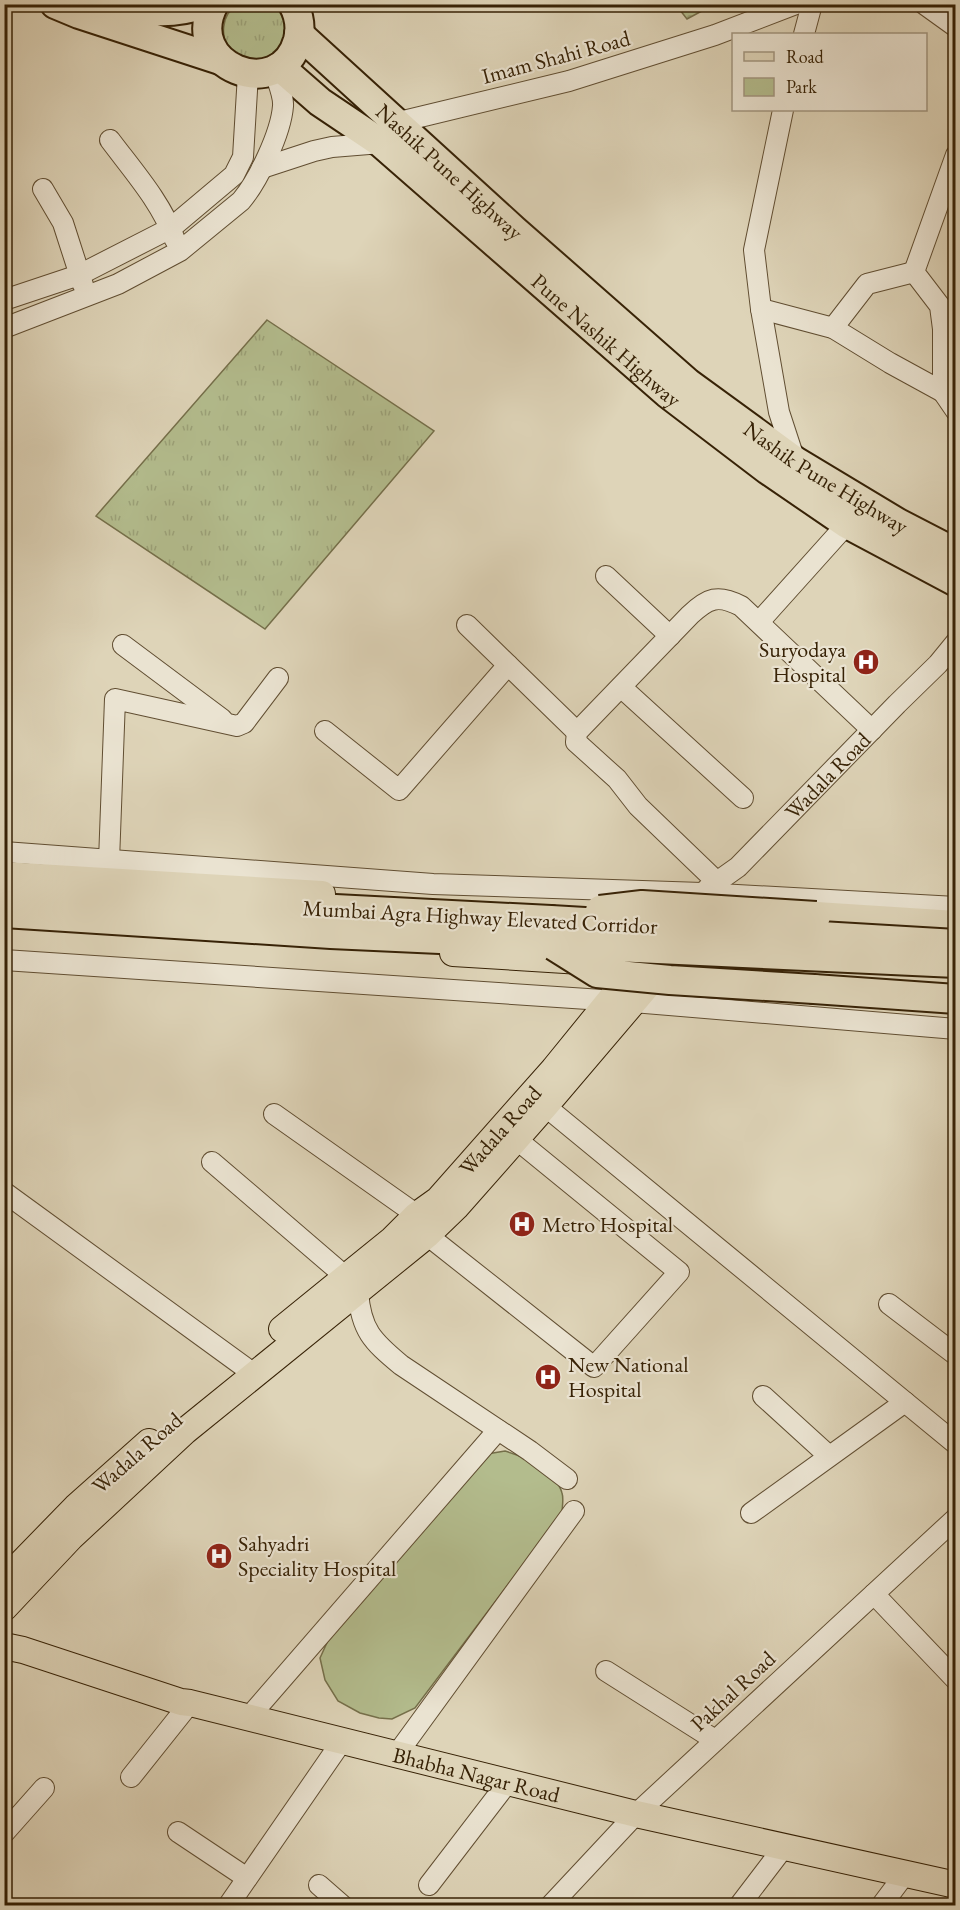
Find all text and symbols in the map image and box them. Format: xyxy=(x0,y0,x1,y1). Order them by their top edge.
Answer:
street label: Imam Shahi Road xyxy=(479,23,634,91)
legend xyxy=(732,33,927,111)
text: Road xyxy=(786,45,825,68)
text: Park xyxy=(786,75,817,98)
street label: Nashik Pune Highway xyxy=(370,97,530,246)
street label: Pune Nashik Highway xyxy=(525,267,687,413)
street label: Nashik Pune Highway xyxy=(738,414,914,540)
place label: Suryodaya Hospital xyxy=(759,635,846,689)
hospital icon: Suryodaya Hospital xyxy=(851,647,881,677)
street label: Wadala Road xyxy=(778,725,877,825)
street label: Mumbai Agra Highway Elevated Corridor xyxy=(302,893,659,941)
street label: Wadala Road xyxy=(452,1078,548,1181)
hospital icon: Metro Hospital xyxy=(507,1209,537,1239)
place label: Metro Hospital xyxy=(542,1210,673,1239)
place label: New National Hospital xyxy=(568,1350,689,1404)
hospital icon: New National Hospital xyxy=(533,1362,563,1392)
street label: Wadala Road xyxy=(86,1405,189,1500)
place label: Sahyadri Speciality Hospital xyxy=(238,1529,396,1583)
hospital icon: Sahyadri Speciality Hospital xyxy=(204,1541,234,1571)
street label: Pakhal Road xyxy=(684,1644,782,1738)
street label: Bhabha Nagar Road xyxy=(390,1740,564,1809)

